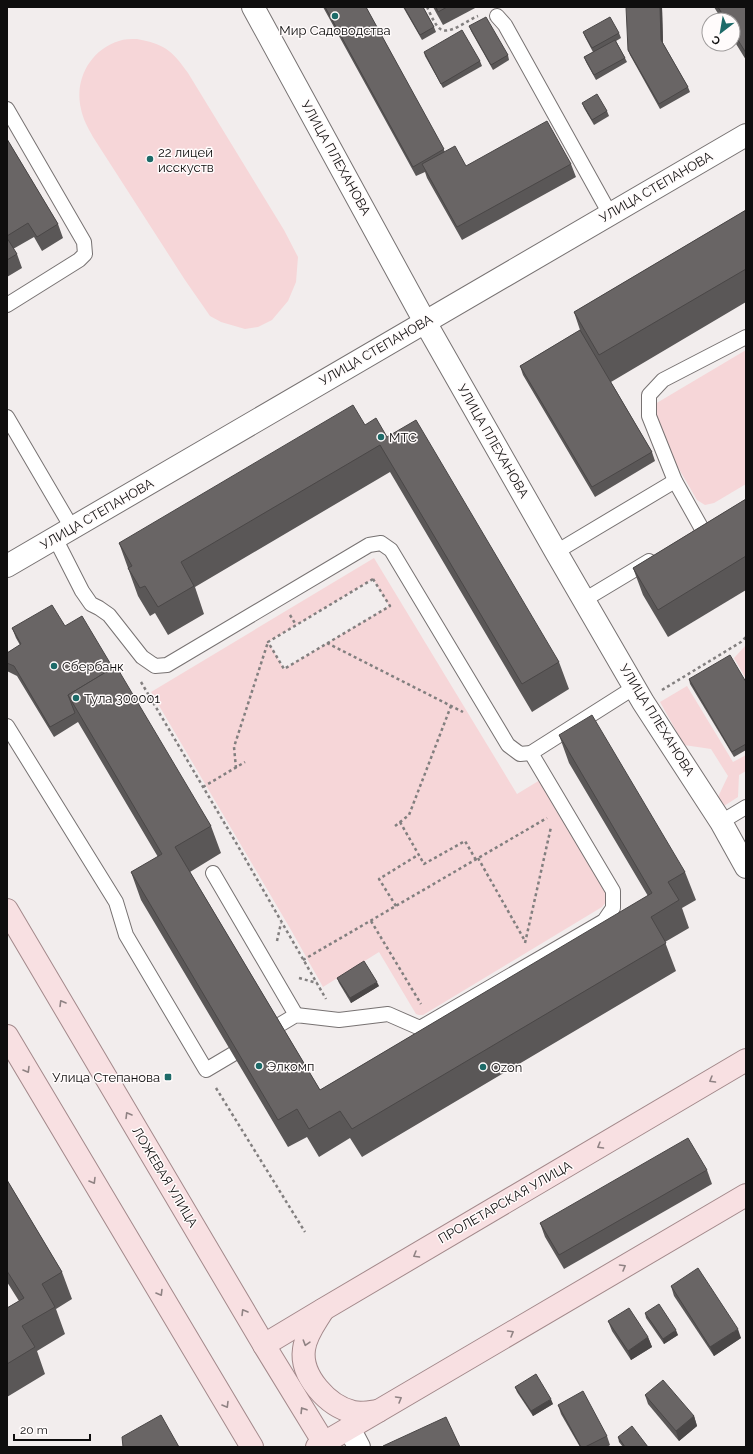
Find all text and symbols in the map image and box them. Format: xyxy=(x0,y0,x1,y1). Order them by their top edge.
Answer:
marker: Мир Садоводства xyxy=(330,11,340,21)
north arrow xyxy=(701,12,741,52)
place label: Мир Садоводства xyxy=(279,23,391,38)
text: С xyxy=(709,32,723,48)
street label: УЛИЦА ПЛЕХАНОВА xyxy=(298,98,374,218)
place label: 22 лицей исскуств xyxy=(158,145,214,175)
street label: УЛИЦА СТЕПАНОВА xyxy=(597,148,715,225)
marker: 22 лицей исскуств xyxy=(145,154,155,164)
street label: УЛИЦА СТЕПАНОВА xyxy=(317,311,435,388)
street label: УЛИЦА ПЛЕХАНОВА xyxy=(454,381,532,501)
place label: МТС xyxy=(389,430,417,445)
marker: МТС xyxy=(376,432,386,442)
street label: УЛИЦА СТЕПАНОВА xyxy=(38,475,156,552)
place label: Сбербанк xyxy=(62,659,124,674)
marker: Сбербанк xyxy=(49,661,59,671)
street label: УЛИЦА ПЛЕХАНОВА xyxy=(617,661,698,779)
place label: Тула 300001 xyxy=(84,691,160,706)
marker: Тула 300001 xyxy=(71,693,81,703)
one-way arrow xyxy=(59,1000,67,1007)
place label: Элкомп xyxy=(267,1059,314,1074)
place label: Ozon xyxy=(491,1060,522,1075)
marker: Элкомп xyxy=(254,1061,264,1071)
marker: Ozon xyxy=(478,1062,488,1072)
one-way arrow xyxy=(22,1066,30,1073)
place label: Улица Степанова xyxy=(52,1070,160,1085)
marker: Улица Степанова xyxy=(163,1072,173,1082)
one-way arrow xyxy=(709,1076,716,1083)
one-way arrow xyxy=(126,1112,133,1119)
street label: ЛОЖЕВАЯ УЛИЦА xyxy=(129,1124,201,1230)
one-way arrow xyxy=(597,1141,604,1149)
street label: ПРОЛЕТАРСКАЯ УЛИЦА xyxy=(436,1157,575,1246)
one-way arrow xyxy=(89,1177,96,1184)
one-way arrow xyxy=(413,1250,420,1257)
one-way arrow xyxy=(619,1265,626,1272)
one-way arrow xyxy=(155,1289,163,1296)
one-way arrow xyxy=(241,1309,249,1316)
one-way arrow xyxy=(507,1331,514,1338)
one-way arrow xyxy=(302,1339,311,1346)
one-way arrow xyxy=(395,1397,402,1404)
one-way arrow xyxy=(222,1401,229,1408)
one-way arrow xyxy=(301,1407,308,1414)
scale bar xyxy=(14,1416,90,1442)
text: 20 m xyxy=(20,1423,48,1437)

